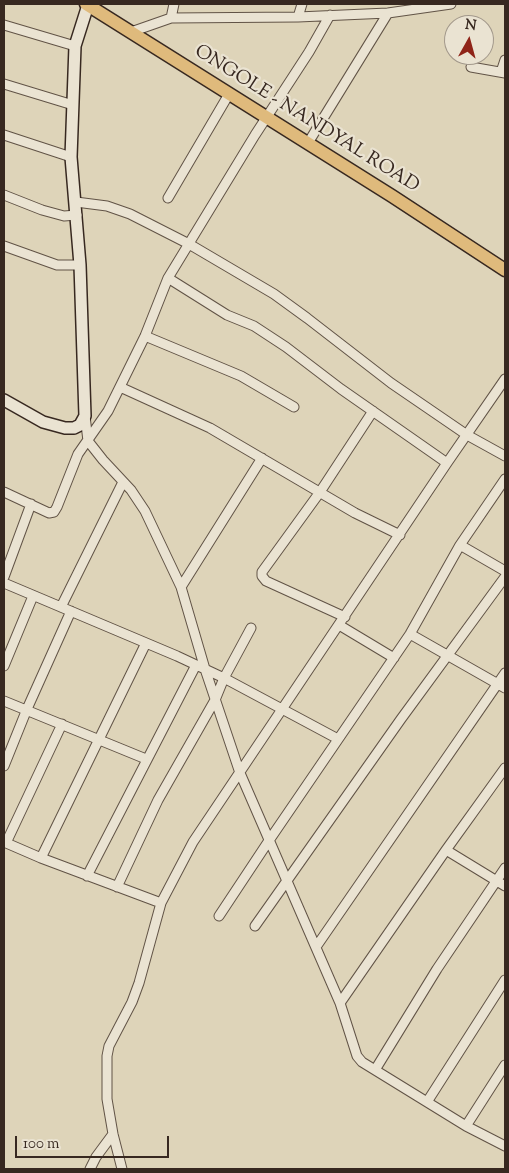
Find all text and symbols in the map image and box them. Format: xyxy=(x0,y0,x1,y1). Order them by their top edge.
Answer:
north arrow xyxy=(444,15,494,65)
text: N xyxy=(464,15,477,37)
street label: ONGOLE - NANDYAL ROAD xyxy=(189,41,423,199)
scale bar xyxy=(18,1126,171,1158)
text: 100 m xyxy=(23,1134,59,1155)

